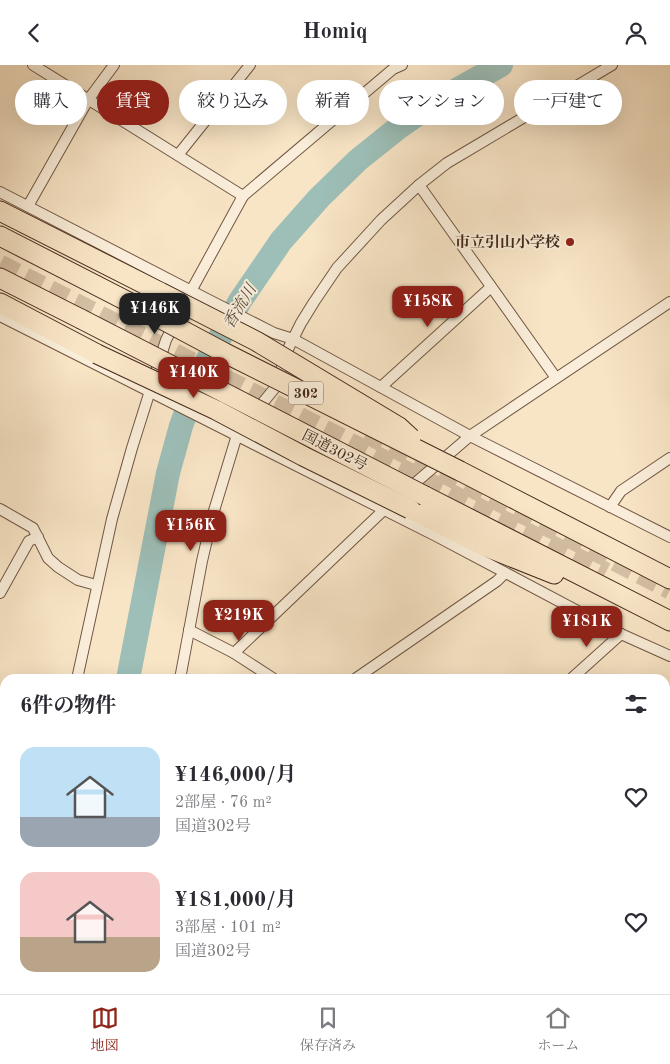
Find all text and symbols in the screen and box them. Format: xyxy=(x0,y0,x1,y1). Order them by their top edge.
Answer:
icon: back xyxy=(20,19,48,47)
icon: person xyxy=(622,19,650,47)
text: Homiq xyxy=(303,21,367,43)
chip: 購入 xyxy=(15,80,87,125)
chip: 賃貸 xyxy=(97,80,169,125)
chip: 絞り込み xyxy=(179,80,287,125)
chip: 新着 xyxy=(297,80,369,125)
chip: マンション xyxy=(379,80,504,125)
chip: 一戸建て xyxy=(514,80,622,125)
place label: 市立引山小学校 xyxy=(455,234,560,251)
marker: 市立引山小学校 xyxy=(564,236,576,248)
water label: 香流川 xyxy=(220,280,261,332)
pin: ¥158K xyxy=(393,285,463,328)
pin: ¥146K xyxy=(120,293,190,335)
text: ¥158K xyxy=(403,294,453,310)
text: ¥146K xyxy=(130,301,180,317)
pin: ¥140K xyxy=(159,357,229,399)
text: ¥140K xyxy=(169,365,219,381)
road number: 302 xyxy=(288,381,324,404)
street label: 国道302号 xyxy=(299,427,370,474)
pin: ¥156K xyxy=(156,509,226,552)
text: ¥156K xyxy=(166,518,216,534)
pin: ¥219K xyxy=(204,599,274,642)
pin: ¥181K xyxy=(552,605,622,648)
text: ¥219K xyxy=(214,608,264,624)
text: ¥181K xyxy=(562,614,612,630)
icon: filters xyxy=(622,690,650,718)
text: 6件の物件 xyxy=(20,696,116,717)
text: ¥146,000/月 xyxy=(175,765,297,786)
icon: home xyxy=(60,767,120,827)
icon: heart xyxy=(622,783,650,811)
text: 2部屋 · 76 m² xyxy=(175,795,272,811)
text: 国道302号 xyxy=(175,819,251,835)
text: ¥181,000/月 xyxy=(175,890,297,911)
icon: home xyxy=(60,892,120,952)
icon: heart xyxy=(622,908,650,936)
text: 3部屋 · 101 m² xyxy=(175,920,281,936)
text: 国道302号 xyxy=(175,944,251,960)
tab: 地図 xyxy=(91,1004,119,1055)
tab: 保存済み xyxy=(300,1004,356,1055)
tab: ホーム xyxy=(537,1004,579,1055)

